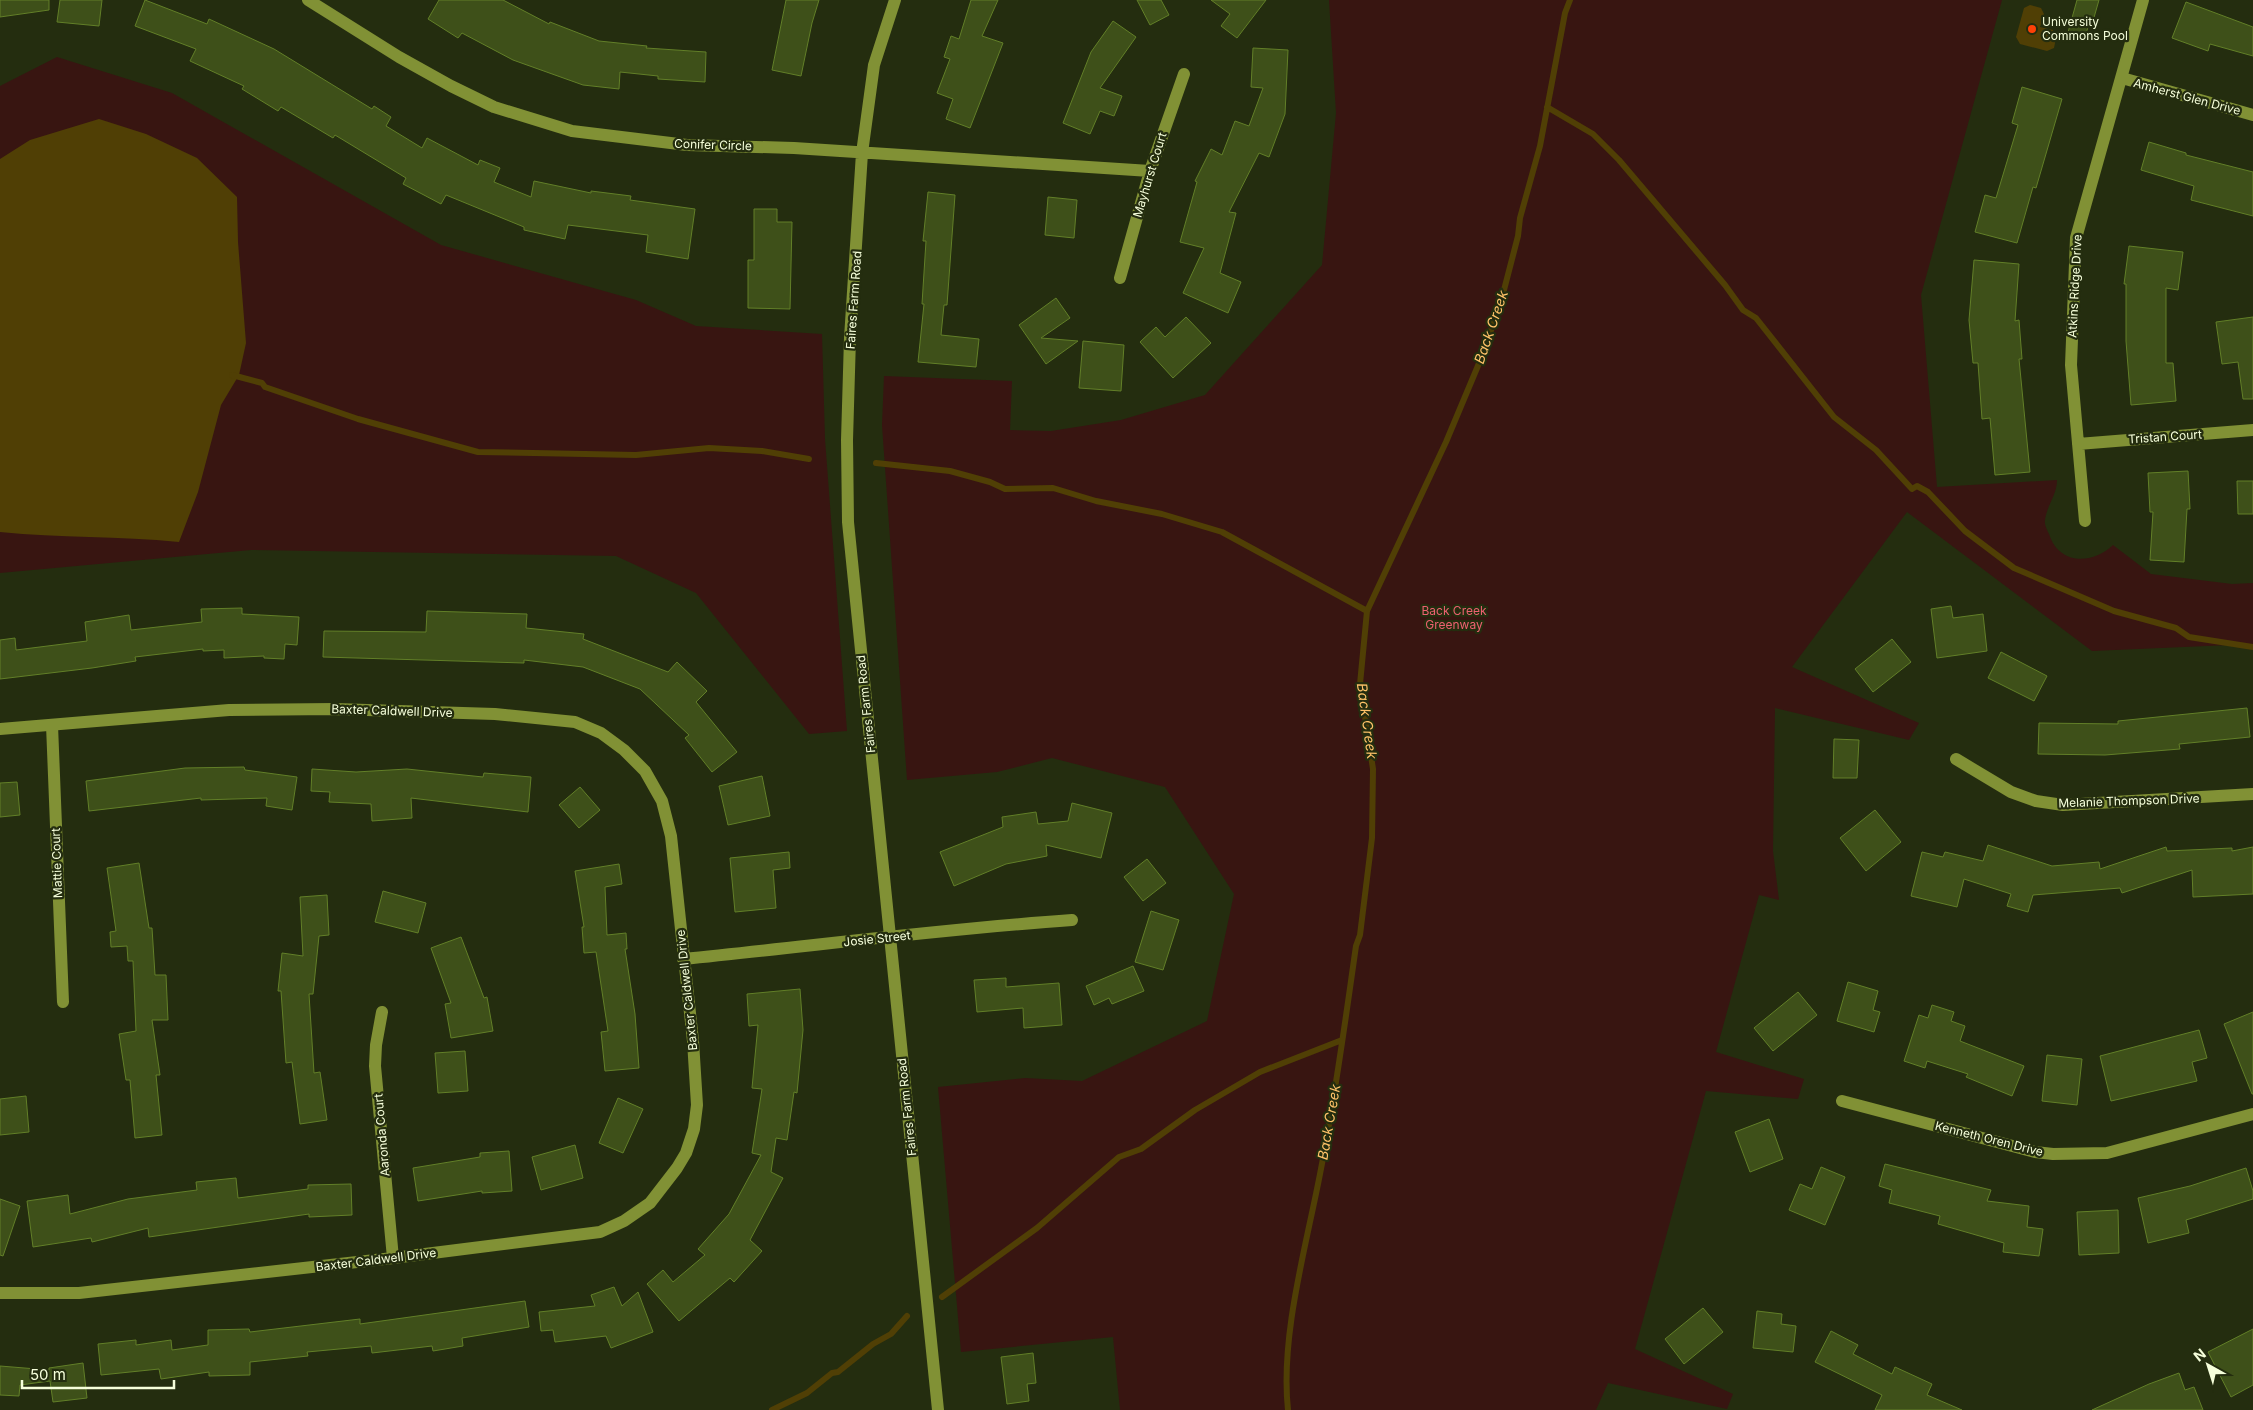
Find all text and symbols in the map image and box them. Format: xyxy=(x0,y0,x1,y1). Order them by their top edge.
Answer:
place label: University Commons Pool xyxy=(2042,14,2128,43)
marker: University Commons Pool xyxy=(2026,23,2038,35)
street label: Amherst Glen Drive xyxy=(2132,75,2242,118)
street label: Mayhurst Court xyxy=(1129,130,1170,219)
street label: Conifer Circle xyxy=(674,136,752,153)
street label: Atkins Ridge Drive xyxy=(2064,234,2085,338)
street label: Faires Farm Road xyxy=(843,250,864,350)
water label: Back Creek xyxy=(1470,288,1511,366)
street label: Tristan Court xyxy=(2128,426,2202,447)
park label: Back Creek Greenway xyxy=(1421,603,1487,632)
street label: Faires Farm Road xyxy=(853,654,878,754)
water label: Back Creek xyxy=(1354,682,1381,760)
street label: Baxter Caldwell Drive xyxy=(331,701,453,720)
street label: Melanie Thompson Drive xyxy=(2058,791,2200,810)
street label: Mattie Court xyxy=(48,828,65,898)
street label: Josie Street xyxy=(843,928,911,949)
street label: Baxter Caldwell Drive xyxy=(673,929,700,1051)
street label: Faires Farm Road xyxy=(894,1057,919,1157)
water label: Back Creek xyxy=(1313,1082,1344,1161)
street label: Aaronda Court xyxy=(370,1093,393,1177)
street label: Kenneth Oren Drive xyxy=(1934,1118,2045,1159)
street label: Baxter Caldwell Drive xyxy=(315,1245,437,1274)
north arrow xyxy=(2183,1340,2233,1390)
text: N xyxy=(2190,1345,2209,1364)
scale bar xyxy=(22,1358,175,1390)
text: 50 m xyxy=(30,1365,66,1384)

